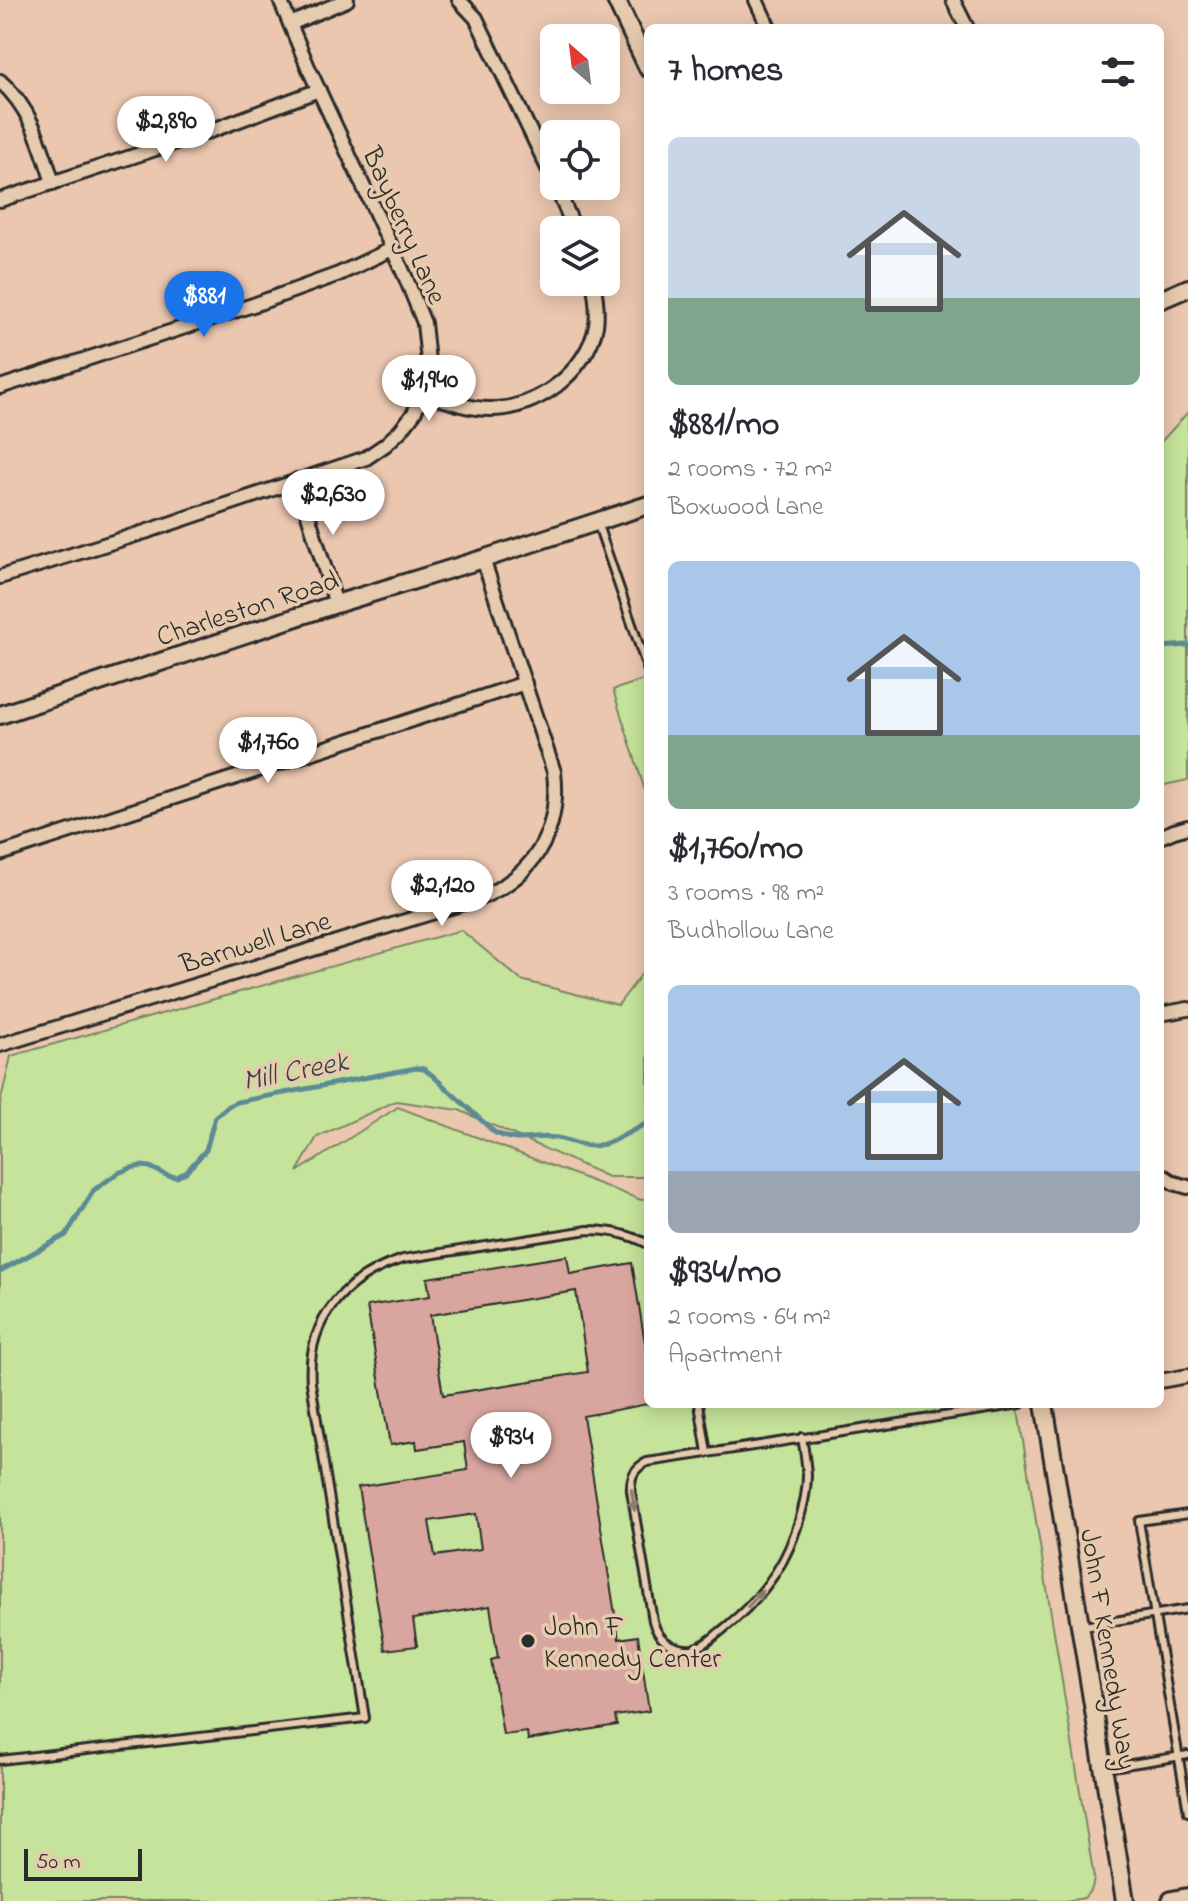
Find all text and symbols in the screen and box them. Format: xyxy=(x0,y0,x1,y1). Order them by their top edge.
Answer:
north arrow xyxy=(540,24,620,104)
map controls xyxy=(540,24,620,296)
text: 7 homes xyxy=(668,47,783,97)
icon: filters xyxy=(1096,50,1140,94)
pin: $2,890 xyxy=(101,96,231,164)
text: $2,890 xyxy=(135,103,197,141)
button: locate xyxy=(540,120,620,200)
street label: Bayberry Lane xyxy=(349,140,456,312)
icon: home xyxy=(832,189,976,333)
button: layers xyxy=(540,216,620,296)
pin: $881 xyxy=(157,271,251,339)
text: $881 xyxy=(182,278,226,316)
pin: $1,940 xyxy=(364,355,494,423)
text: $1,940 xyxy=(400,362,458,400)
text: $881/mo xyxy=(668,401,780,451)
text: 2 rooms · 72 m² xyxy=(668,451,833,489)
pin: $2,630 xyxy=(268,469,398,537)
text: $2,630 xyxy=(300,476,366,514)
text: Boxwood Lane xyxy=(668,489,824,527)
street label: Charleston Road xyxy=(152,561,345,659)
icon: home xyxy=(832,613,976,757)
pin: $1,760 xyxy=(203,717,333,785)
text: $1,760 xyxy=(237,724,299,762)
text: $1,760/mo xyxy=(668,825,804,875)
pin: $2,120 xyxy=(377,860,507,928)
text: $2,120 xyxy=(409,867,475,905)
text: 3 rooms · 98 m² xyxy=(668,875,824,913)
street label: Barnwell Lane xyxy=(175,902,337,987)
text: Budhollow Lane xyxy=(668,913,834,951)
icon: home xyxy=(832,1037,976,1181)
water label: Mill Creek xyxy=(239,1041,354,1105)
text: $934/mo xyxy=(668,1249,781,1299)
text: 2 rooms · 64 m² xyxy=(668,1299,831,1337)
text: Apartment xyxy=(668,1337,782,1375)
pin: $934 xyxy=(464,1412,558,1480)
text: $934 xyxy=(488,1419,534,1457)
one-way arrow xyxy=(627,1487,640,1512)
street label: John F Kennedy Way xyxy=(1067,1526,1146,1773)
one-way arrow xyxy=(746,1590,764,1609)
place label: John F Kennedy Center xyxy=(544,1608,721,1681)
marker: John F Kennedy Center xyxy=(519,1632,537,1650)
scale bar xyxy=(24,1845,142,1881)
text: 50 m xyxy=(36,1847,81,1879)

